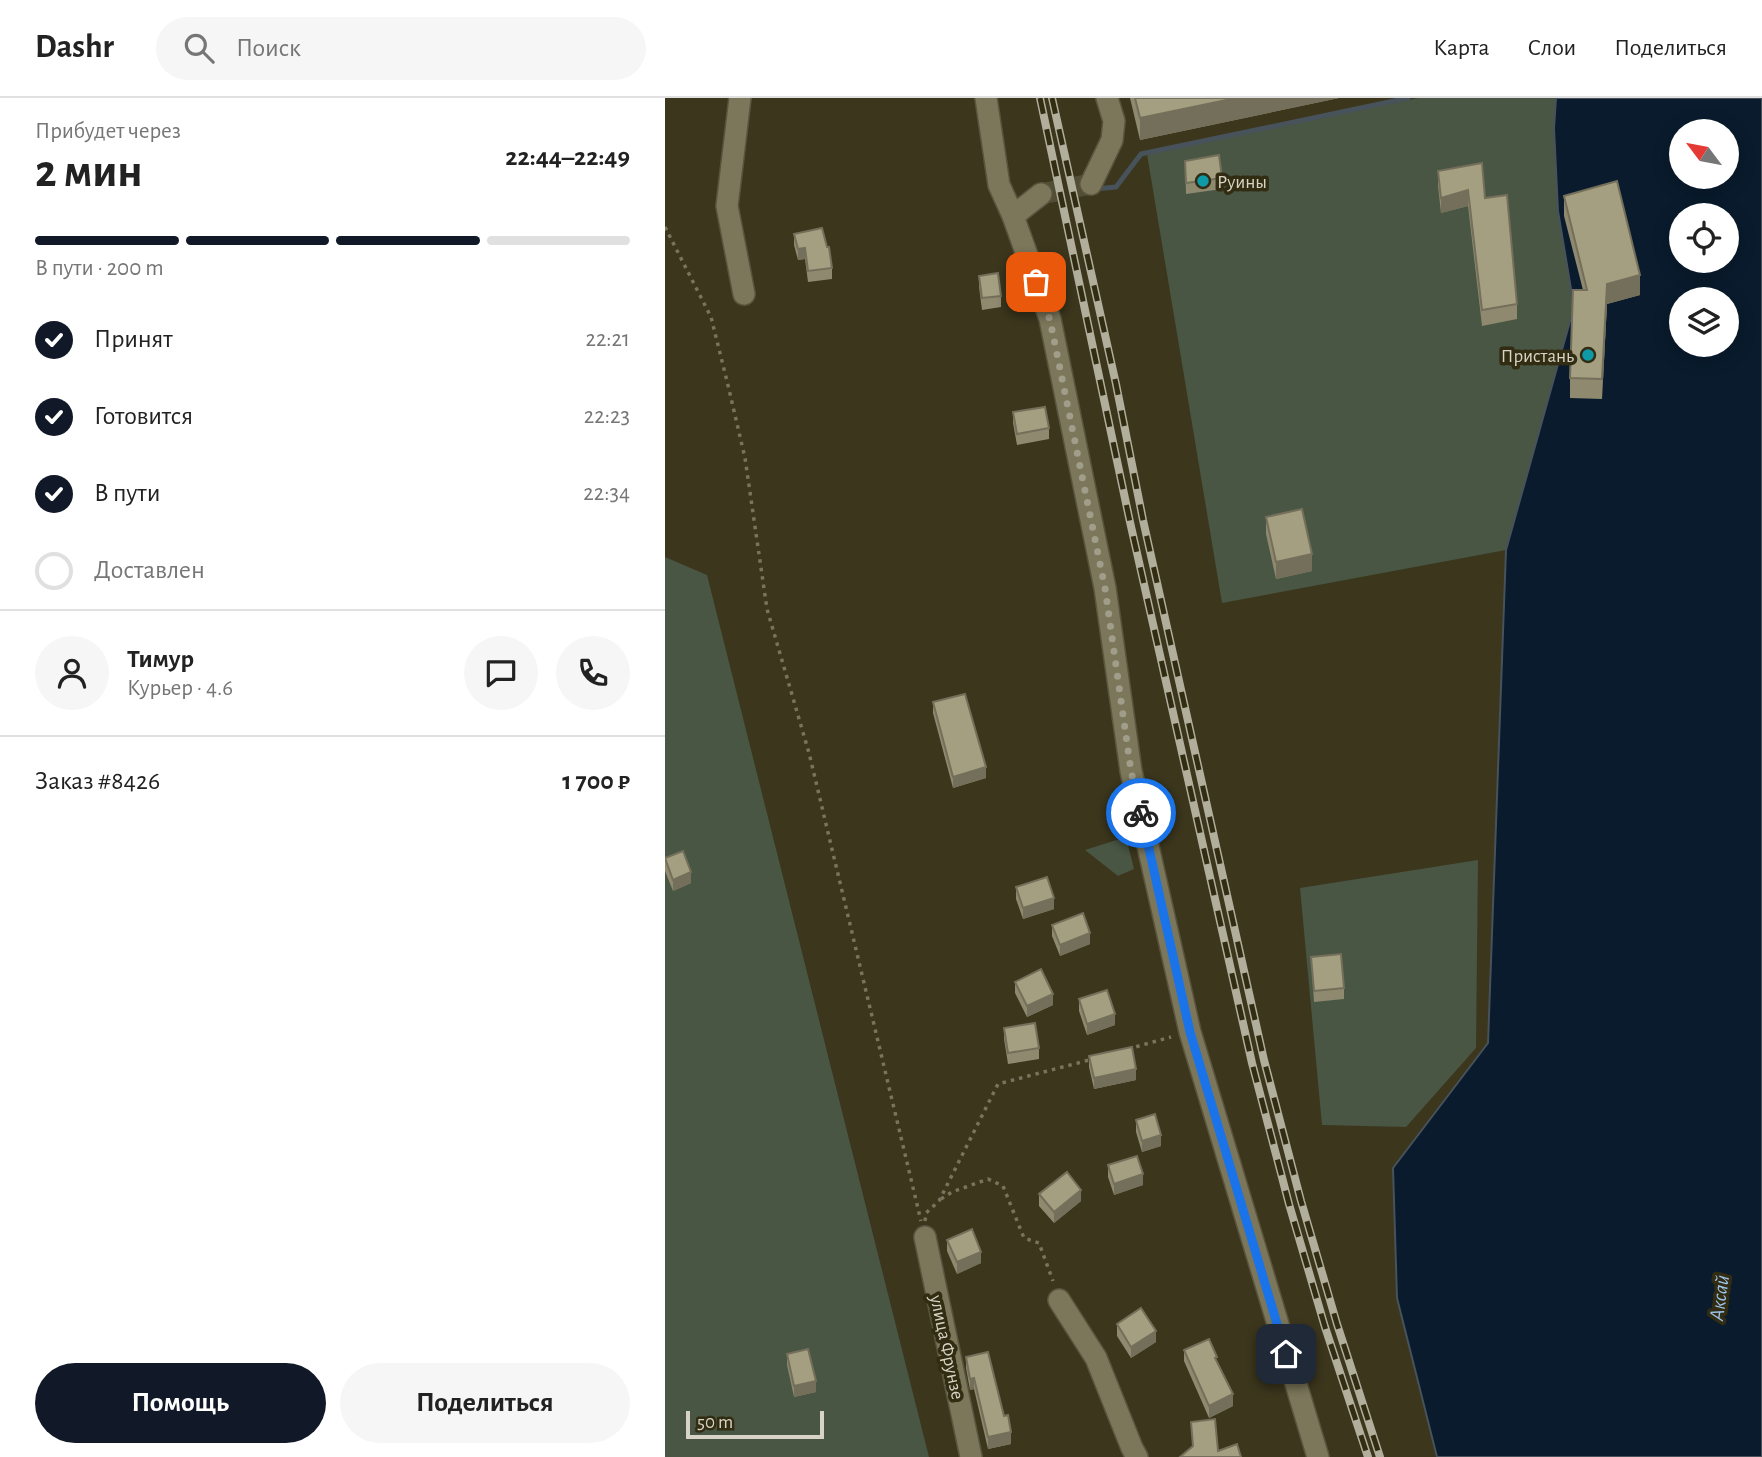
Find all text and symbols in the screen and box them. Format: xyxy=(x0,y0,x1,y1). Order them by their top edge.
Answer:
search box xyxy=(156,17,646,80)
icon: search xyxy=(180,29,218,67)
text: Dashr xyxy=(35,31,114,64)
text: Поиск xyxy=(236,35,301,61)
text: Карта xyxy=(1433,36,1489,60)
text: Слои xyxy=(1527,36,1576,60)
text: Поделиться xyxy=(1614,36,1727,60)
north arrow xyxy=(1669,119,1739,189)
map controls xyxy=(1669,119,1739,357)
text: Прибудет через xyxy=(35,120,181,143)
text: 22:44–22:49 xyxy=(505,144,630,170)
text: 2 мин xyxy=(35,149,143,195)
marker: Руины xyxy=(1195,173,1211,189)
place label: Руины xyxy=(1217,173,1267,192)
button: locate xyxy=(1669,203,1739,273)
pin xyxy=(1006,252,1066,312)
text: В пути · 200 m xyxy=(35,257,164,280)
icon: bag xyxy=(1017,263,1055,301)
button: layers xyxy=(1669,287,1739,357)
icon: check xyxy=(35,321,73,359)
text: Принят xyxy=(94,326,173,352)
text: 22:21 xyxy=(585,328,630,351)
place label: Пристань xyxy=(1501,347,1574,366)
marker: Пристань xyxy=(1580,347,1596,363)
icon: check xyxy=(35,398,73,436)
text: Готовится xyxy=(94,403,193,429)
text: 22:23 xyxy=(584,405,630,428)
icon: check xyxy=(35,475,73,513)
text: В пути xyxy=(94,480,160,506)
text: 22:34 xyxy=(583,482,630,505)
text: Доставлен xyxy=(94,557,205,583)
button: person xyxy=(35,636,109,710)
button: chat xyxy=(464,636,538,710)
button: phone xyxy=(556,636,630,710)
text: Тимур xyxy=(127,646,194,672)
text: Курьер · 4.6 xyxy=(127,677,233,700)
text: Заказ #8426 xyxy=(35,768,160,794)
text: 1 700 ₽ xyxy=(562,768,630,794)
courier xyxy=(1106,778,1176,848)
icon: bike xyxy=(1122,794,1160,832)
water label: Аксай xyxy=(1706,1274,1733,1323)
street label: улица Фрунзе xyxy=(926,1292,967,1401)
pin xyxy=(1256,1324,1316,1384)
icon: home xyxy=(1267,1335,1305,1373)
button: Помощь xyxy=(35,1363,326,1443)
button: Поделиться xyxy=(340,1363,630,1443)
scale bar xyxy=(686,1408,824,1440)
text: 50 m xyxy=(697,1413,733,1432)

